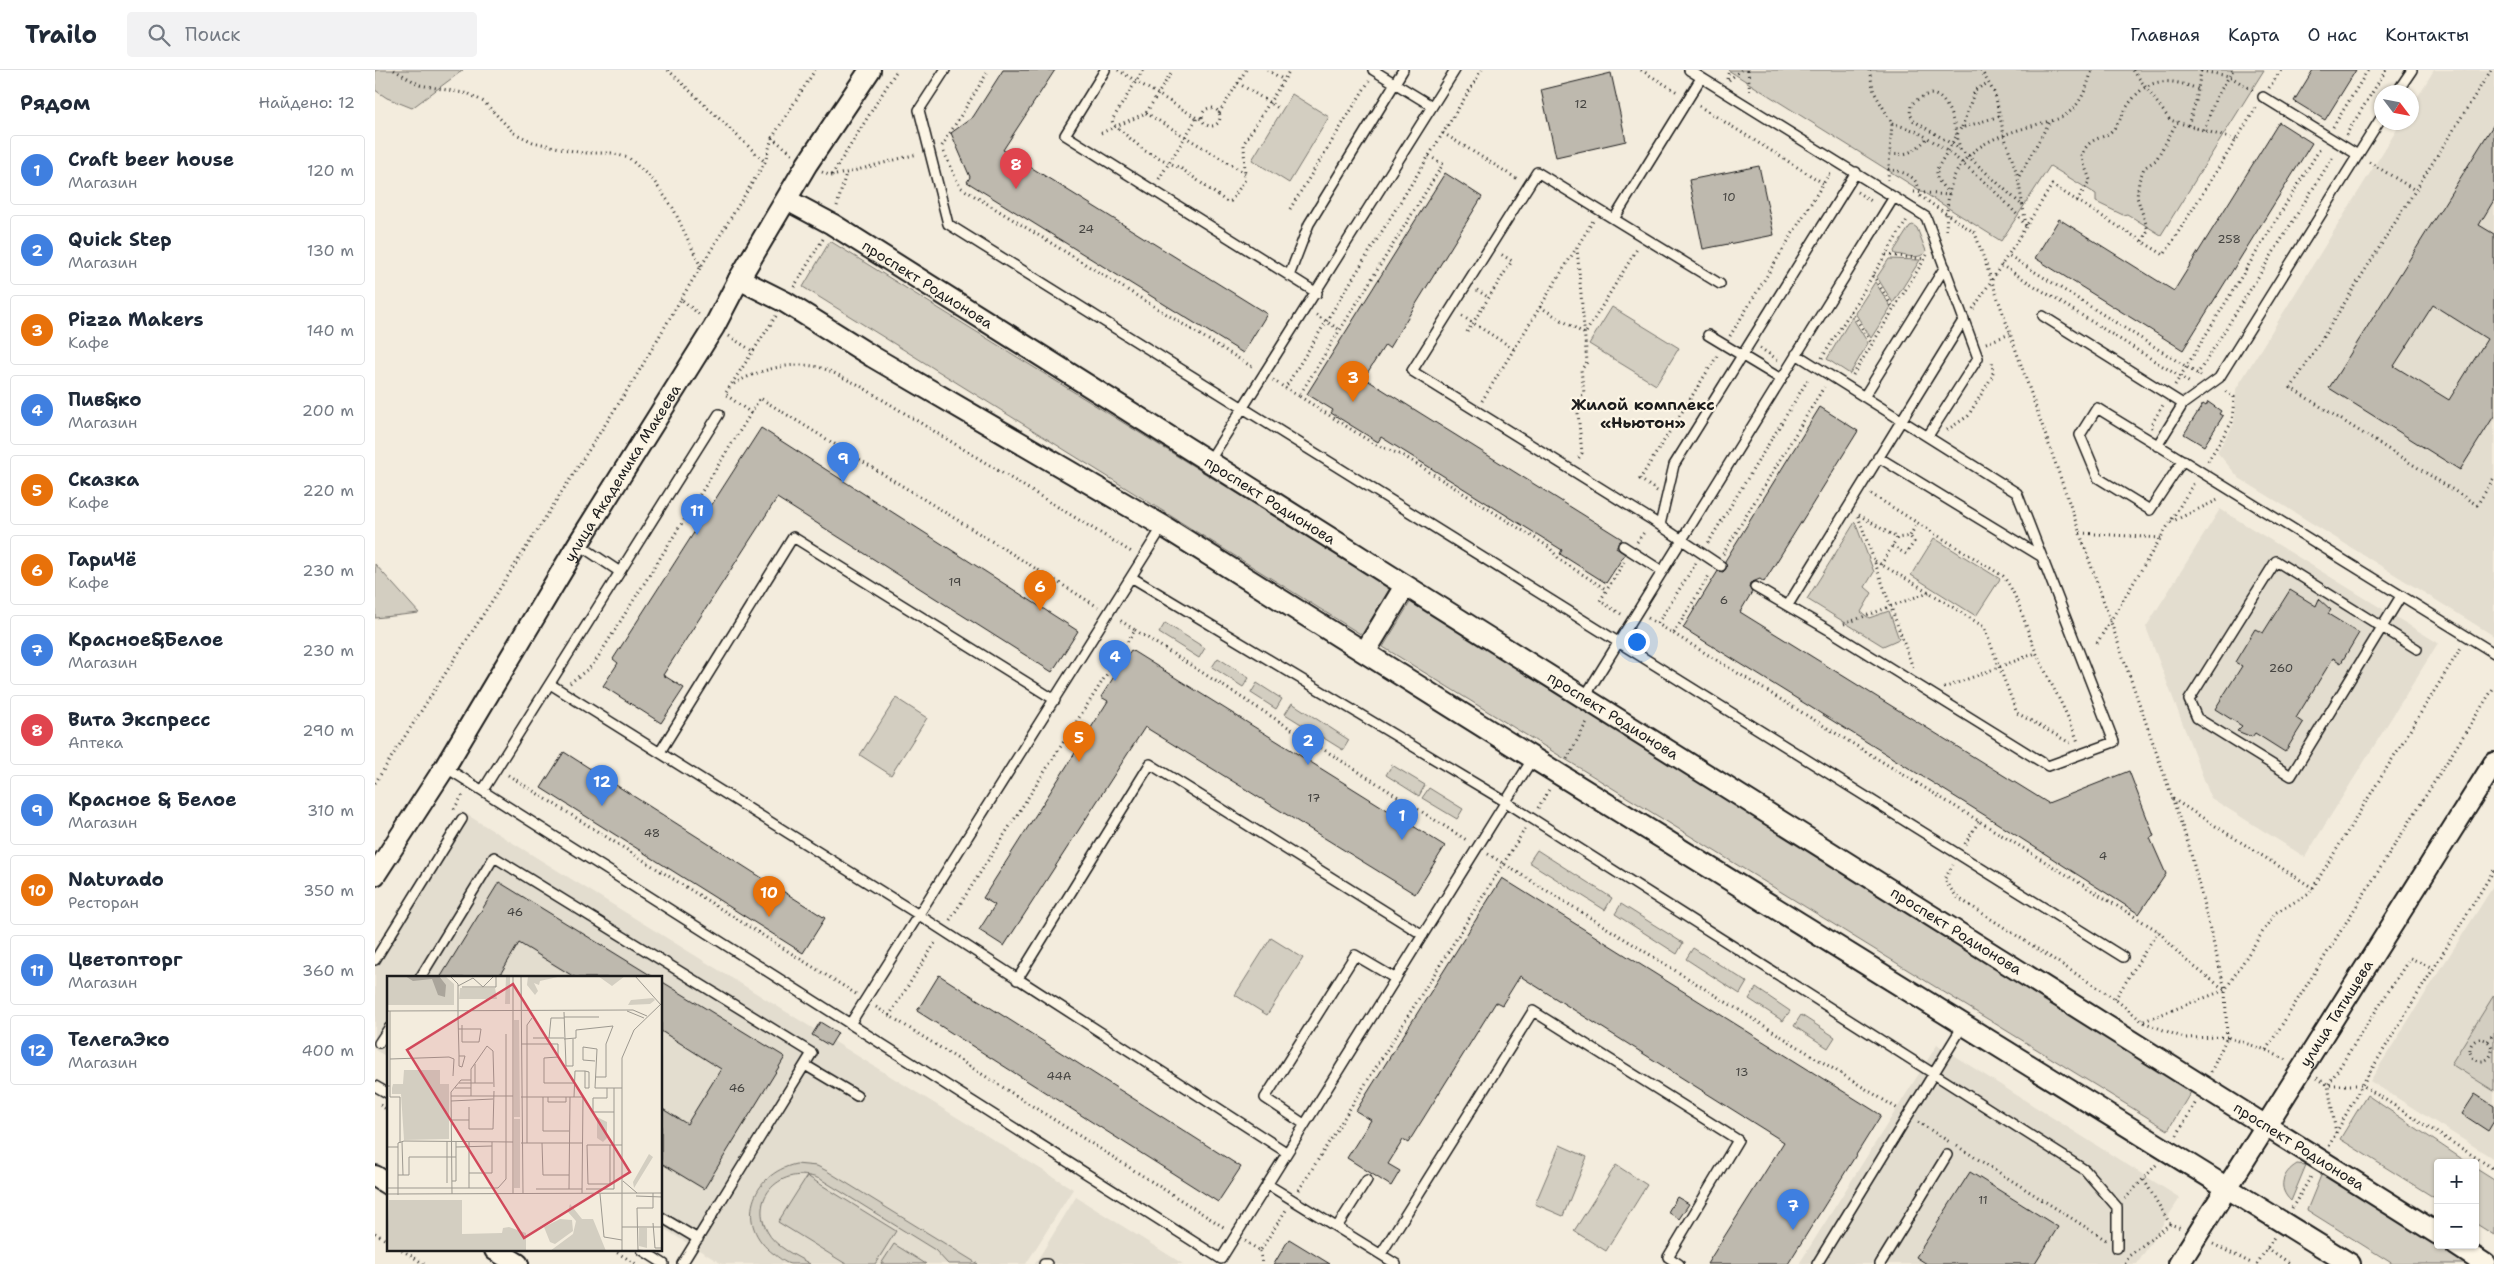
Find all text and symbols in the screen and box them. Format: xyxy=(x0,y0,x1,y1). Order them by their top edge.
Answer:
search box xyxy=(127,12,477,57)
text: Trailo xyxy=(25,19,97,51)
icon: search xyxy=(145,21,173,49)
text: Поиск xyxy=(185,22,240,47)
text: Главная xyxy=(2130,23,2200,47)
text: Карта xyxy=(2228,23,2280,47)
text: О нас xyxy=(2308,23,2357,47)
text: Контакты xyxy=(2385,23,2469,47)
north arrow xyxy=(2374,85,2419,130)
text: Рядом xyxy=(20,89,90,117)
text: Найдено: 12 xyxy=(258,92,355,113)
house number: 12 xyxy=(1575,96,1587,112)
text: Craft beer house xyxy=(68,147,234,172)
pin: 8 xyxy=(1000,148,1032,189)
text: 1 xyxy=(33,160,41,181)
text: 120 m xyxy=(307,160,354,181)
text: Магазин xyxy=(68,172,137,193)
house number: 10 xyxy=(1722,189,1736,205)
house number: 24 xyxy=(1078,221,1094,237)
text: Quick Step xyxy=(68,227,172,252)
house number: 258 xyxy=(2217,231,2241,247)
street label: проспект Родионова xyxy=(858,236,997,334)
text: 2 xyxy=(31,240,43,261)
text: 130 m xyxy=(307,240,354,261)
text: Магазин xyxy=(68,252,137,273)
text: Pizza Makers xyxy=(68,307,204,332)
text: 3 xyxy=(31,320,43,341)
text: 140 m xyxy=(307,320,354,341)
text: Кафе xyxy=(68,332,109,353)
pin: 3 xyxy=(1337,361,1369,402)
street label: улица Академика Макеева xyxy=(560,380,686,566)
text: Пив&ко xyxy=(68,387,142,412)
district label: Жилой комплекс «Ньютон» xyxy=(1571,394,1715,433)
text: 4 xyxy=(31,400,43,421)
text: 200 m xyxy=(302,400,354,421)
text: Магазин xyxy=(68,412,137,433)
pin: 9 xyxy=(827,442,859,483)
street label: проспект Родионова xyxy=(1201,452,1340,550)
text: Сказка xyxy=(68,467,139,492)
text: 5 xyxy=(32,480,42,501)
text: 220 m xyxy=(302,480,354,501)
text: Кафе xyxy=(68,492,109,513)
pin: 11 xyxy=(681,494,713,535)
text: ГариЧё xyxy=(68,547,137,572)
text: 6 xyxy=(31,560,43,581)
text: 230 m xyxy=(302,560,354,581)
pin: 6 xyxy=(1024,570,1056,611)
text: Кафе xyxy=(68,572,109,593)
house number: 19 xyxy=(949,574,961,590)
house number: 6 xyxy=(1720,592,1728,608)
text: Красное&Белое xyxy=(68,627,223,652)
your location xyxy=(1624,629,1650,655)
text: 7 xyxy=(31,640,43,661)
text: 230 m xyxy=(302,640,354,661)
pin: 4 xyxy=(1099,640,1131,681)
text: Магазин xyxy=(68,652,137,673)
house number: 260 xyxy=(2269,660,2293,676)
street label: проспект Родионова xyxy=(1544,667,1683,765)
text: Вита Экспресс xyxy=(68,707,211,732)
text: 8 xyxy=(31,720,43,741)
text: 290 m xyxy=(302,720,354,741)
pin: 5 xyxy=(1063,721,1095,762)
pin: 2 xyxy=(1292,724,1324,765)
text: Аптека xyxy=(68,732,123,753)
pin: 12 xyxy=(586,765,618,806)
text: Красное & Белое xyxy=(68,787,237,812)
house number: 17 xyxy=(1308,790,1320,806)
pin: 1 xyxy=(1386,799,1418,840)
text: 9 xyxy=(31,800,43,821)
text: 310 m xyxy=(307,800,354,821)
text: Магазин xyxy=(68,812,137,833)
house number: 48 xyxy=(644,825,660,841)
house number: 4 xyxy=(2099,848,2107,864)
text: Naturado xyxy=(68,867,164,892)
pin: 10 xyxy=(753,876,785,917)
text: 10 xyxy=(28,880,46,901)
text: 350 m xyxy=(303,880,354,901)
street label: проспект Родионова xyxy=(1887,882,2026,980)
text: Ресторан xyxy=(68,892,139,913)
house number: 46 xyxy=(507,904,523,920)
text: Цветопторг xyxy=(68,947,183,972)
street label: улица Татищева xyxy=(2295,956,2378,1071)
text: 11 xyxy=(30,960,44,981)
text: 360 m xyxy=(302,960,354,981)
text: Магазин xyxy=(68,972,137,993)
inset map xyxy=(387,976,663,1252)
text: ТелегаЭко xyxy=(68,1027,170,1052)
text: 12 xyxy=(28,1040,46,1061)
text: 400 m xyxy=(301,1040,354,1061)
text: Магазин xyxy=(68,1052,137,1073)
house number: 13 xyxy=(1736,1064,1748,1080)
house number: 44А xyxy=(1046,1068,1072,1084)
house number: 46 xyxy=(729,1080,745,1096)
street label: проспект Родионова xyxy=(2230,1098,2369,1196)
map controls xyxy=(2434,1159,2479,1249)
button: + xyxy=(2434,1159,2479,1204)
pin: 7 xyxy=(1777,1189,1809,1230)
house number: 11 xyxy=(1978,1192,1988,1208)
button: − xyxy=(2434,1204,2479,1249)

